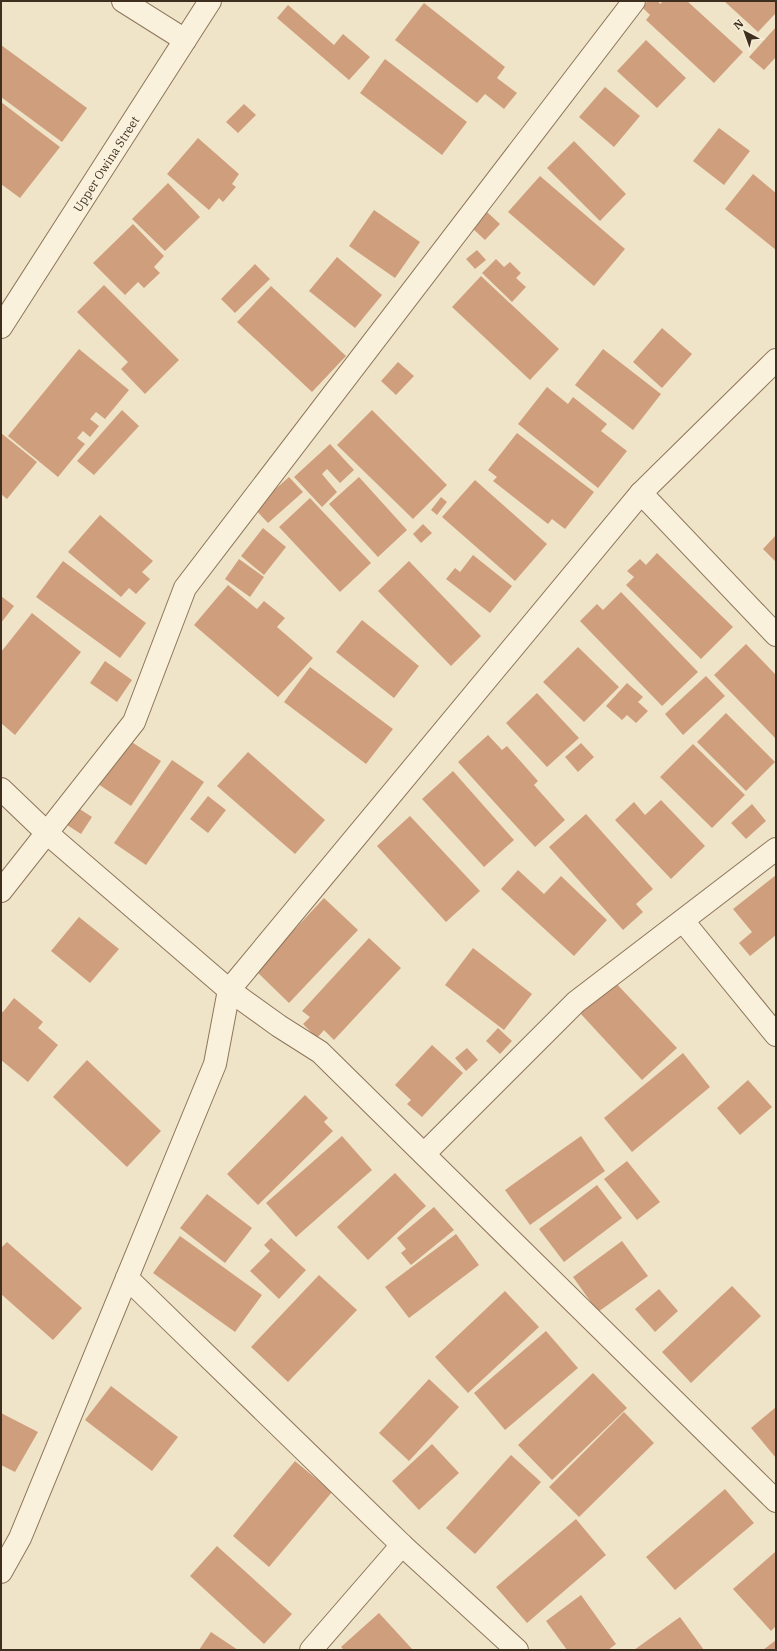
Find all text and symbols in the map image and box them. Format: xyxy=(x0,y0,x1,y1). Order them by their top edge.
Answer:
north arrow xyxy=(725,12,765,52)
text: N xyxy=(731,16,747,33)
street label: Upper Owina Street xyxy=(69,113,142,214)

